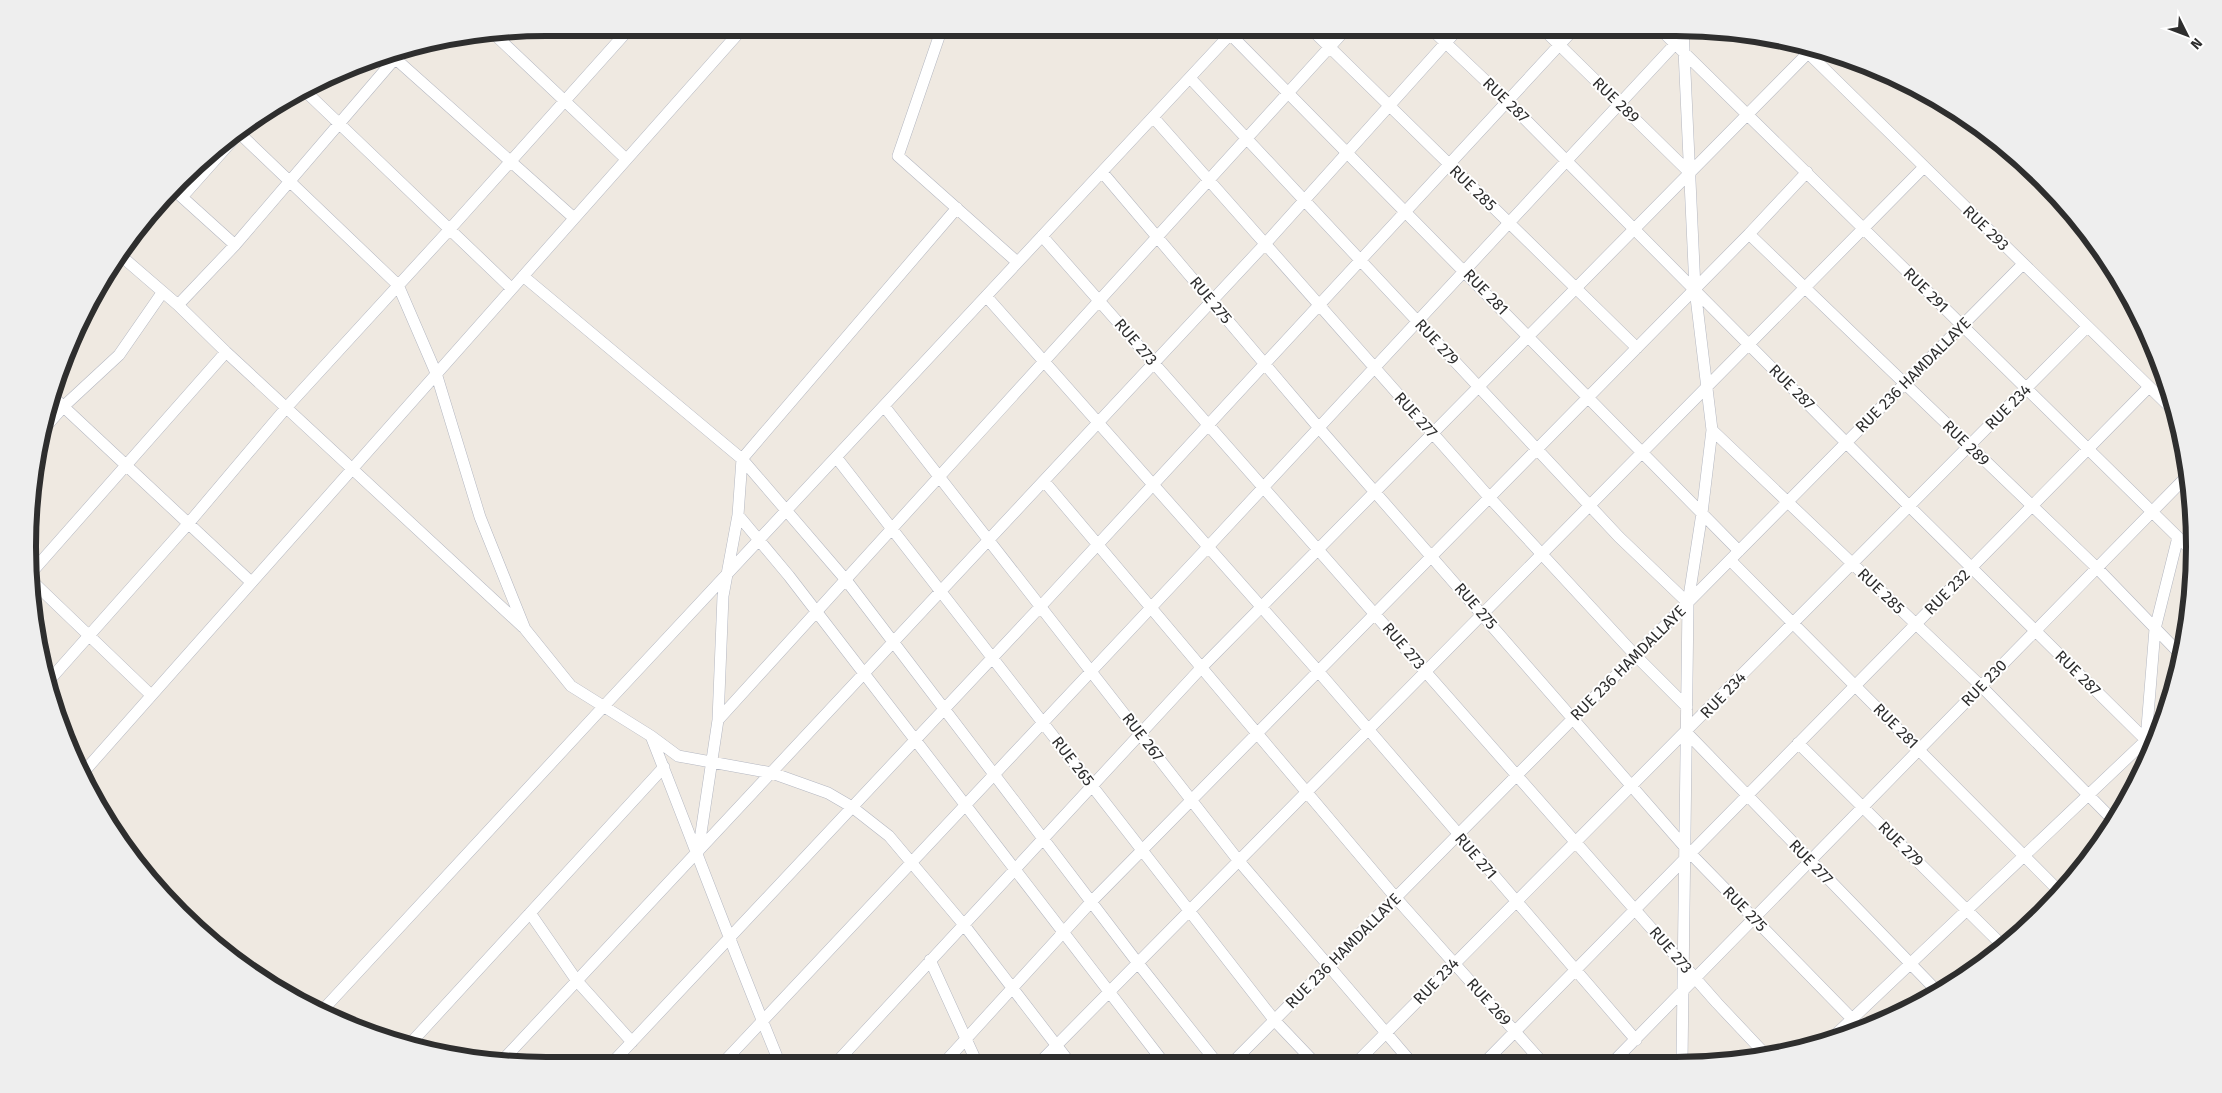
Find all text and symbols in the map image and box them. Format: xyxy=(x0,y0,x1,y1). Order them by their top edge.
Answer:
north arrow xyxy=(2162,10,2212,60)
text: N xyxy=(2187,34,2206,53)
street label: RUE 289 xyxy=(1589,73,1643,127)
street label: RUE 287 xyxy=(1479,74,1533,126)
street label: RUE 285 xyxy=(1446,161,1500,215)
street label: RUE 293 xyxy=(1959,201,2013,255)
street label: RUE 291 xyxy=(1900,264,1952,316)
street label: RUE 281 xyxy=(1460,265,1512,319)
street label: RUE 275 xyxy=(1186,273,1236,327)
street label: RUE 236 HAMDALLAYE xyxy=(1851,313,1975,437)
street label: RUE 273 xyxy=(1111,315,1161,369)
street label: RUE 279 xyxy=(1411,315,1463,369)
street label: RUE 287 xyxy=(1765,360,1819,414)
street label: RUE 234 xyxy=(1981,380,2035,434)
street label: RUE 277 xyxy=(1391,388,1441,442)
street label: RUE 289 xyxy=(1939,416,1993,470)
street label: RUE 285 xyxy=(1854,564,1908,618)
street label: RUE 232 xyxy=(1920,565,1974,619)
street label: RUE 275 xyxy=(1451,579,1501,633)
street label: RUE 236 HAMDALLAYE xyxy=(1566,601,1690,725)
street label: RUE 273 xyxy=(1379,619,1429,673)
street label: RUE 287 xyxy=(2051,646,2105,700)
street label: RUE 230 xyxy=(1957,656,2011,710)
street label: RUE 234 xyxy=(1696,667,1750,722)
street label: RUE 281 xyxy=(1869,699,1923,753)
street label: RUE 267 xyxy=(1118,709,1168,765)
street label: RUE 265 xyxy=(1048,733,1098,789)
street label: RUE 279 xyxy=(1875,818,1927,870)
street label: RUE 271 xyxy=(1451,829,1501,883)
street label: RUE 277 xyxy=(1785,836,1837,888)
street label: RUE 275 xyxy=(1719,882,1771,936)
street label: RUE 236 HAMDALLAYE xyxy=(1281,889,1405,1013)
street label: RUE 273 xyxy=(1646,923,1696,977)
street label: RUE 234 xyxy=(1409,953,1463,1008)
street label: RUE 269 xyxy=(1463,974,1515,1030)

